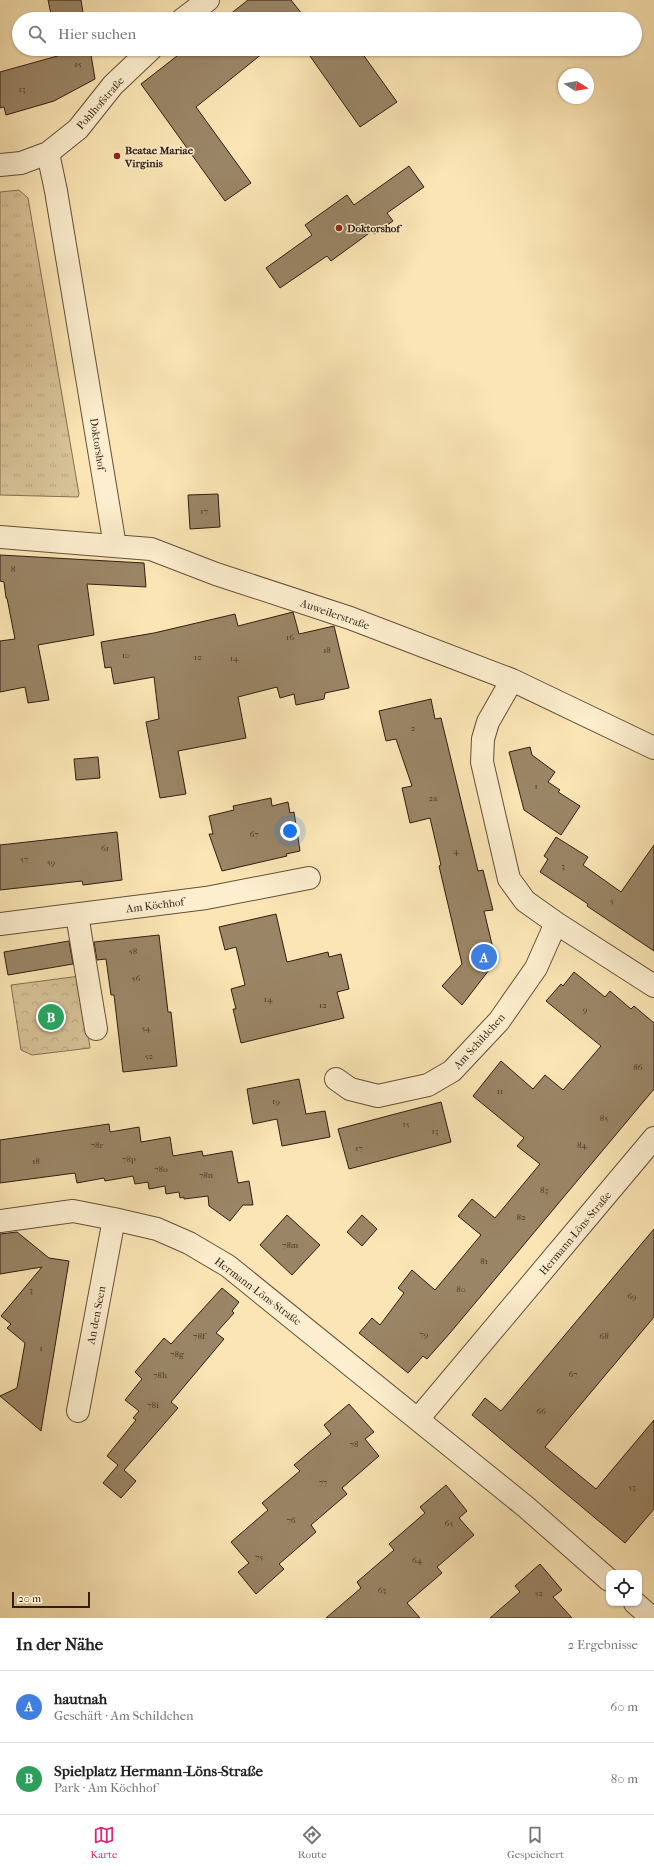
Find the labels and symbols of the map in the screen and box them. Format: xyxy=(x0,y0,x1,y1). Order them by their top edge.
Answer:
house number: 15 xyxy=(74,59,82,69)
north arrow xyxy=(558,68,594,104)
street label: Pohlhofstraße xyxy=(74,74,127,132)
house number: 13 xyxy=(19,84,26,94)
place label: Beatae Mariae Virginis xyxy=(124,144,194,170)
marker: Beatae Mariae Virginis xyxy=(112,151,122,161)
place label: Doktorshof xyxy=(346,222,402,235)
marker: Doktorshof xyxy=(334,223,344,233)
street label: Doktorshof xyxy=(87,417,108,474)
house number: 17 xyxy=(200,506,208,516)
house number: 8 xyxy=(11,564,16,574)
street label: Auweilerstraße xyxy=(298,596,372,633)
house number: 16 xyxy=(286,632,294,642)
house number: 18 xyxy=(323,645,331,655)
house number: 10 xyxy=(122,650,130,660)
house number: 12 xyxy=(194,652,202,662)
house number: 14 xyxy=(230,653,239,663)
house number: 2 xyxy=(411,723,416,733)
house number: 1 xyxy=(534,781,538,791)
house number: 2a xyxy=(429,793,438,803)
your location xyxy=(280,821,300,841)
house number: 67 xyxy=(249,829,259,839)
house number: 61 xyxy=(101,843,109,853)
house number: 4 xyxy=(453,846,459,856)
house number: 57 xyxy=(20,854,29,864)
house number: 59 xyxy=(47,857,56,867)
house number: 3 xyxy=(561,861,565,871)
street label: Am Köchhof xyxy=(124,895,187,916)
house number: 5 xyxy=(610,896,614,906)
pin: A xyxy=(471,942,497,972)
house number: 58 xyxy=(129,946,138,956)
house number: 56 xyxy=(132,973,141,983)
house number: 14 xyxy=(264,994,273,1004)
house number: 12 xyxy=(319,1000,327,1010)
pin: B xyxy=(38,1002,64,1032)
house number: 9 xyxy=(583,1004,588,1014)
street label: Am Schildchen xyxy=(450,1010,508,1073)
house number: 54 xyxy=(141,1023,151,1033)
house number: 52 xyxy=(145,1051,154,1061)
house number: 86 xyxy=(633,1062,643,1072)
house number: 11 xyxy=(497,1086,503,1096)
house number: 19 xyxy=(272,1096,280,1106)
house number: 85 xyxy=(600,1113,608,1123)
house number: 15 xyxy=(402,1119,410,1129)
house number: 13 xyxy=(432,1126,439,1136)
house number: 78r xyxy=(91,1140,104,1150)
house number: 84 xyxy=(577,1140,588,1150)
house number: 17 xyxy=(355,1143,363,1153)
house number: 78p xyxy=(122,1154,136,1164)
house number: 18 xyxy=(32,1156,40,1166)
house number: 78o xyxy=(154,1164,168,1174)
house number: 78n xyxy=(199,1170,214,1180)
house number: 83 xyxy=(540,1185,548,1195)
street label: Hermann-Löns-Straße xyxy=(537,1189,614,1278)
house number: 82 xyxy=(516,1212,526,1222)
house number: 78m xyxy=(282,1240,299,1250)
street label: Hermann-Löns-Straße xyxy=(212,1255,304,1328)
house number: 81 xyxy=(480,1256,488,1266)
street label: An den Seen xyxy=(84,1284,109,1346)
house number: 80 xyxy=(456,1284,466,1294)
house number: 3 xyxy=(29,1285,33,1295)
house number: 69 xyxy=(627,1291,637,1301)
house number: 79 xyxy=(419,1329,429,1339)
house number: 78f xyxy=(193,1331,207,1341)
house number: 68 xyxy=(599,1331,609,1341)
house number: 1 xyxy=(39,1343,43,1353)
house number: 78g xyxy=(170,1349,184,1359)
house number: 67 xyxy=(568,1369,578,1379)
house number: 78h xyxy=(153,1370,167,1380)
house number: 78i xyxy=(147,1400,159,1410)
house number: 66 xyxy=(536,1406,546,1416)
house number: 78 xyxy=(350,1439,359,1449)
house number: 77 xyxy=(319,1477,328,1487)
house number: 53 xyxy=(628,1482,636,1492)
house number: 76 xyxy=(286,1515,296,1525)
house number: 65 xyxy=(445,1518,453,1528)
house number: 75 xyxy=(255,1552,263,1562)
house number: 64 xyxy=(412,1555,423,1565)
house number: 63 xyxy=(378,1585,387,1595)
house number: 52 xyxy=(535,1588,544,1598)
scale bar xyxy=(12,1590,90,1609)

